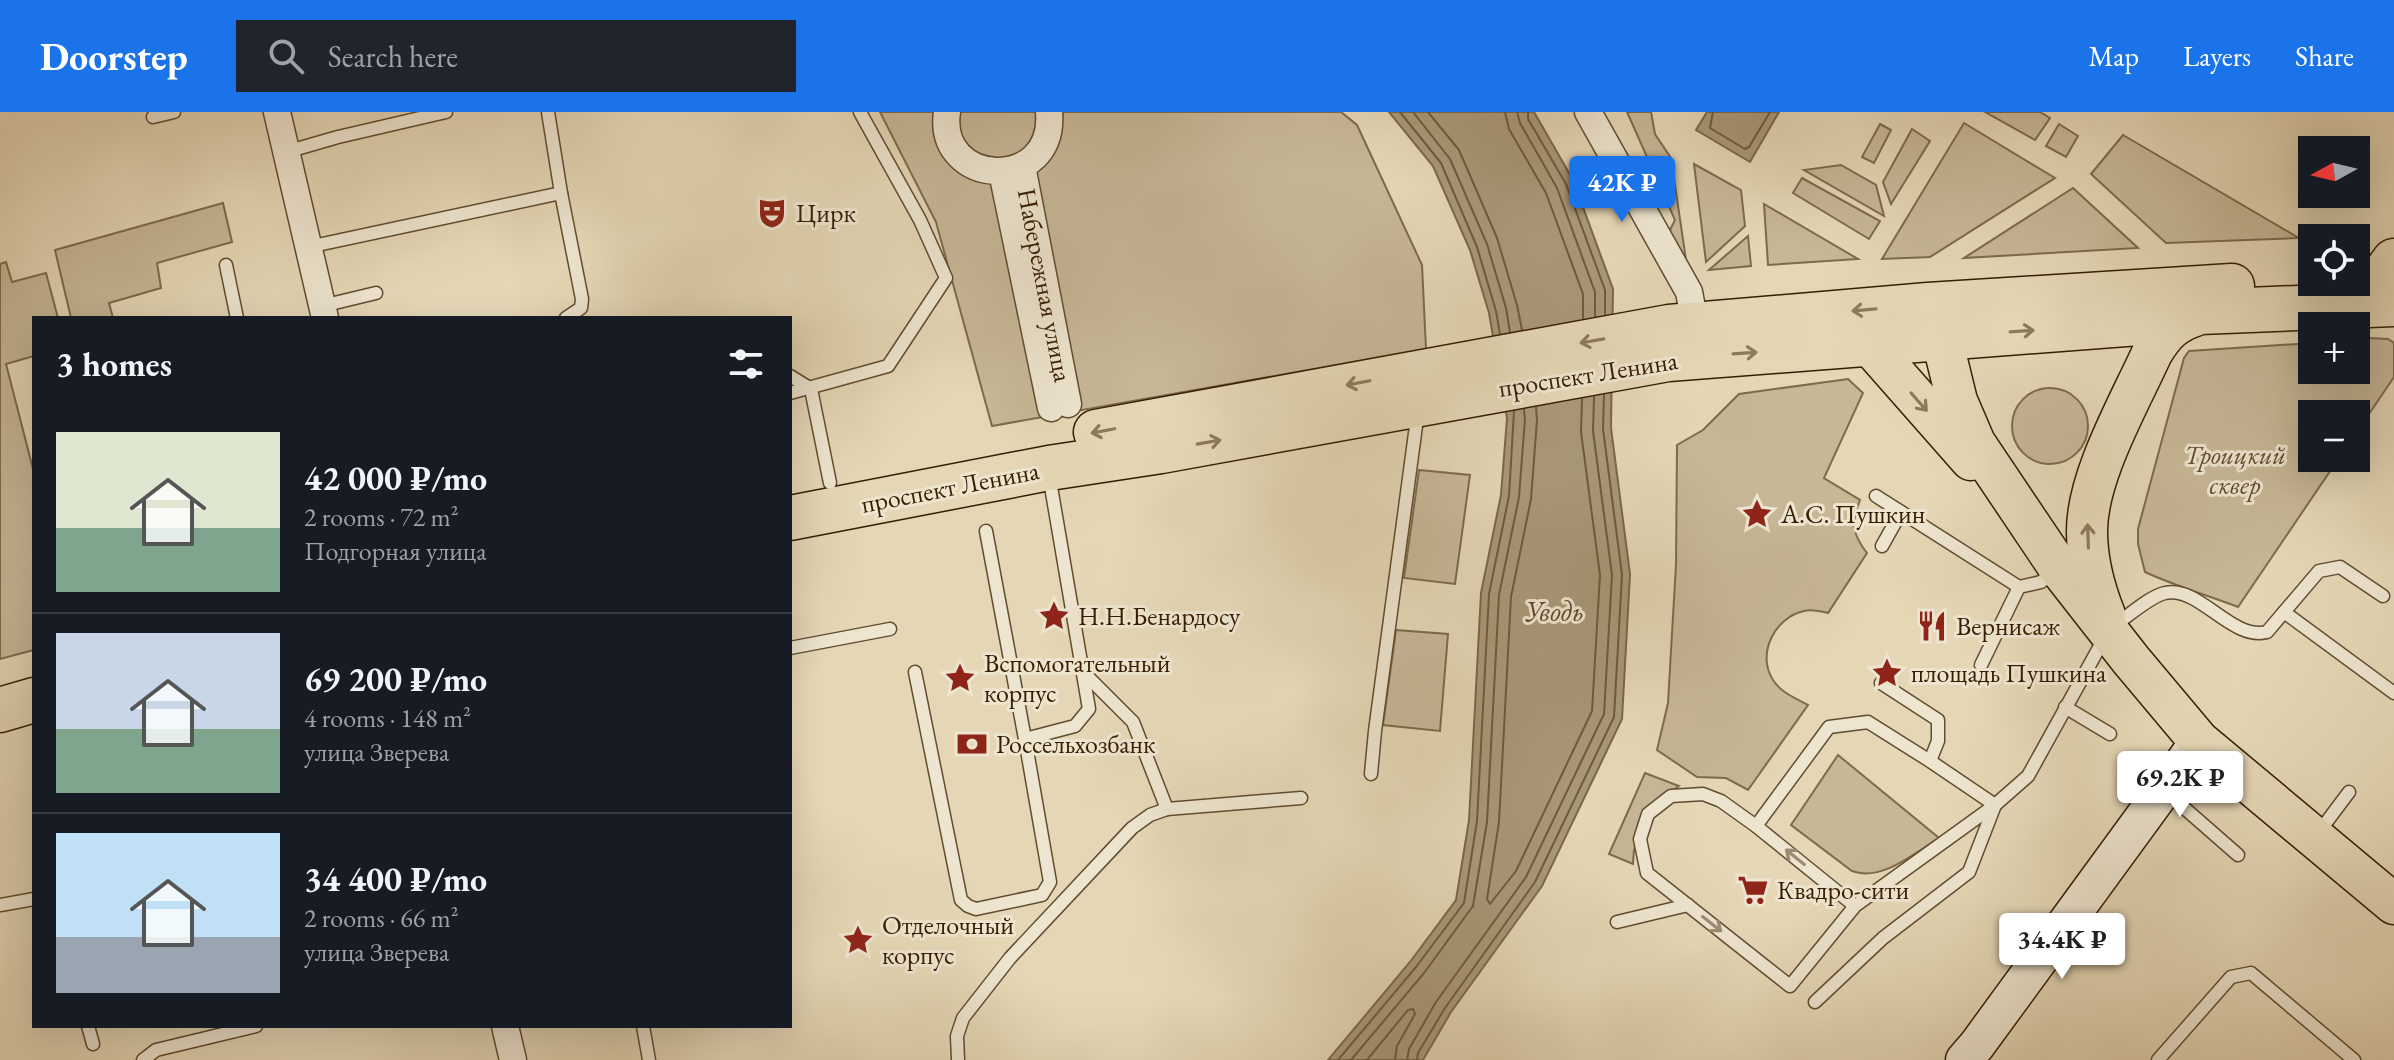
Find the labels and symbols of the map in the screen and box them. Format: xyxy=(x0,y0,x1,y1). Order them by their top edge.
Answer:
north arrow xyxy=(2298,136,2370,208)
pin: 42K ₽ xyxy=(1566,156,1678,224)
street label: Набережная улица xyxy=(1010,185,1081,385)
theatre icon: Цирк xyxy=(755,196,789,230)
place label: Цирк xyxy=(796,196,856,230)
one-way arrow xyxy=(1851,303,1878,318)
one-way arrow xyxy=(2008,323,2035,338)
one-way arrow xyxy=(1580,334,1606,349)
street label: проспект Ленина xyxy=(1496,343,1681,405)
one-way arrow xyxy=(1732,345,1758,360)
one-way arrow xyxy=(1346,376,1371,391)
one-way arrow xyxy=(1910,392,1928,412)
one-way arrow xyxy=(1090,424,1116,439)
one-way arrow xyxy=(1195,434,1221,449)
park label: Троицкий сквер xyxy=(2184,438,2286,502)
street label: проспект Ленина xyxy=(858,453,1043,521)
place icon: А.C. Пушкин xyxy=(1740,497,1774,531)
place label: А.C. Пушкин xyxy=(1780,497,1925,531)
one-way arrow xyxy=(2081,523,2096,549)
water label: Уводь xyxy=(1524,593,1584,629)
place icon: Н.Н.Бенардосу xyxy=(1037,599,1071,633)
place label: Н.Н.Бенардосу xyxy=(1078,599,1241,633)
restaurant icon: Вернисаж xyxy=(1915,609,1949,643)
place label: Вернисаж xyxy=(1956,609,2061,643)
place label: Вспомогательный корпус xyxy=(984,646,1171,710)
place icon: площадь Пушкина xyxy=(1870,656,1904,690)
place label: площадь Пушкина xyxy=(1911,656,2107,690)
place icon: Вспомогательный корпус xyxy=(943,661,977,695)
bank icon: Россельхозбанк xyxy=(955,727,989,761)
place label: Россельхозбанк xyxy=(996,727,1156,761)
pin: 69.2K ₽ xyxy=(2106,751,2254,819)
one-way arrow xyxy=(1785,848,1806,866)
supermarket icon: Квадро-сити xyxy=(1736,873,1770,907)
place label: Квадро-сити xyxy=(1777,873,1909,907)
place label: Отделочный корпус xyxy=(882,908,1014,972)
pin: 34.4K ₽ xyxy=(1988,913,2136,981)
one-way arrow xyxy=(1701,915,1722,932)
place icon: Отделочный корпус xyxy=(841,923,875,957)

